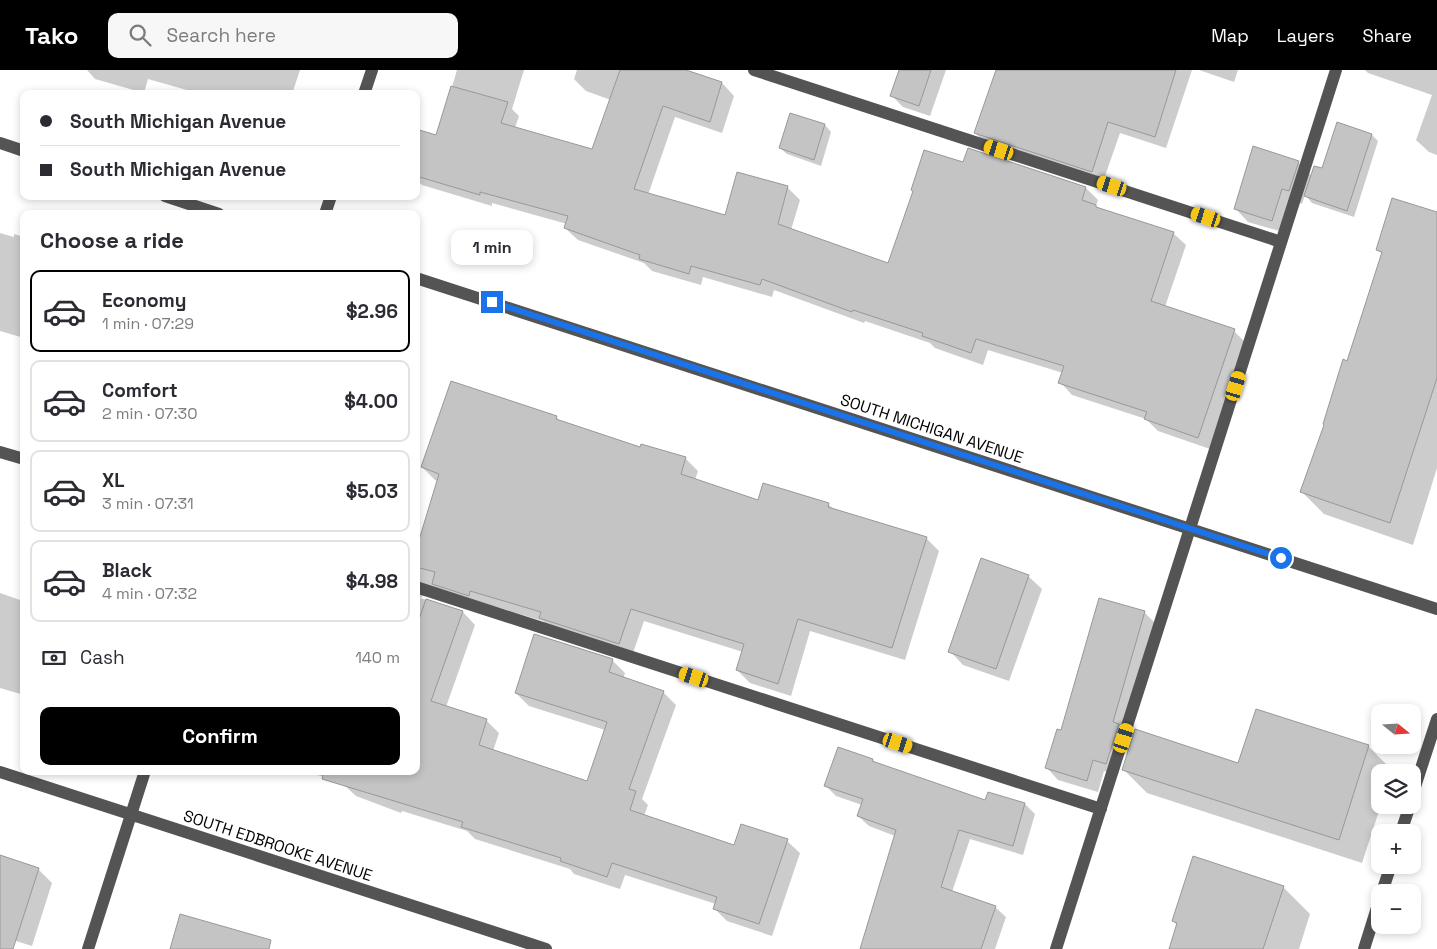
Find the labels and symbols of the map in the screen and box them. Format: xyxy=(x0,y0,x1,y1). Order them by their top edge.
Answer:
car xyxy=(982,138,1015,162)
car xyxy=(1095,174,1128,198)
car xyxy=(1189,205,1222,229)
callout: 1 min xyxy=(451,230,533,264)
route end xyxy=(481,291,503,313)
car xyxy=(1224,369,1247,403)
street label: SOUTH MICHIGAN AVENUE xyxy=(838,389,1026,468)
route start xyxy=(1270,547,1292,569)
car xyxy=(677,665,710,689)
north arrow xyxy=(1371,704,1421,754)
car xyxy=(1112,721,1135,755)
car xyxy=(881,731,914,755)
street label: SOUTH EDBROOKE AVENUE xyxy=(181,805,375,886)

